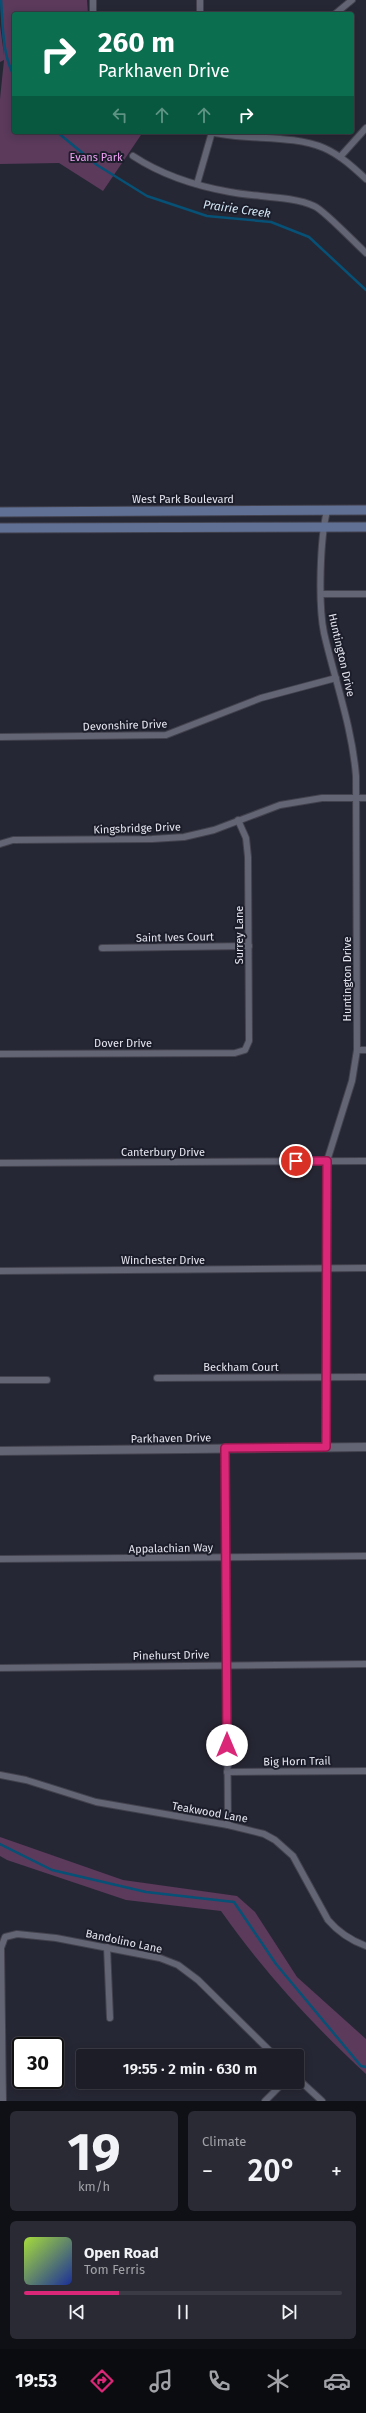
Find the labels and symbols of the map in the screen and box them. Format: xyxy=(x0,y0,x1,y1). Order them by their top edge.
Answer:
park label: Evans Park xyxy=(69,151,123,164)
water label: Prairie Creek xyxy=(202,197,272,221)
street label: West Park Boulevard xyxy=(132,493,234,506)
street label: Huntington Drive xyxy=(326,612,357,698)
street label: Devonshire Drive xyxy=(83,718,168,733)
street label: Kingsbridge Drive xyxy=(93,820,181,837)
street label: Surrey Lane xyxy=(233,906,246,964)
street label: Saint Ives Court xyxy=(136,930,214,945)
street label: Huntington Drive xyxy=(341,937,354,1021)
street label: Dover Drive xyxy=(94,1037,152,1050)
pin xyxy=(279,1144,313,1178)
street label: Canterbury Drive xyxy=(121,1146,205,1159)
street label: Winchester Drive xyxy=(121,1254,205,1267)
street label: Beckham Court xyxy=(203,1361,279,1374)
street label: Parkhaven Drive xyxy=(131,1431,211,1446)
street label: Appalachian Way xyxy=(129,1541,214,1556)
street label: Pinehurst Drive xyxy=(133,1648,209,1663)
position arrow xyxy=(206,1724,248,1766)
street label: Big Horn Trail xyxy=(263,1754,331,1769)
street label: Teakwood Lane xyxy=(171,1799,249,1826)
street label: Bandolino Lane xyxy=(84,1927,163,1956)
speed limit sign: 30 xyxy=(12,2037,64,2089)

